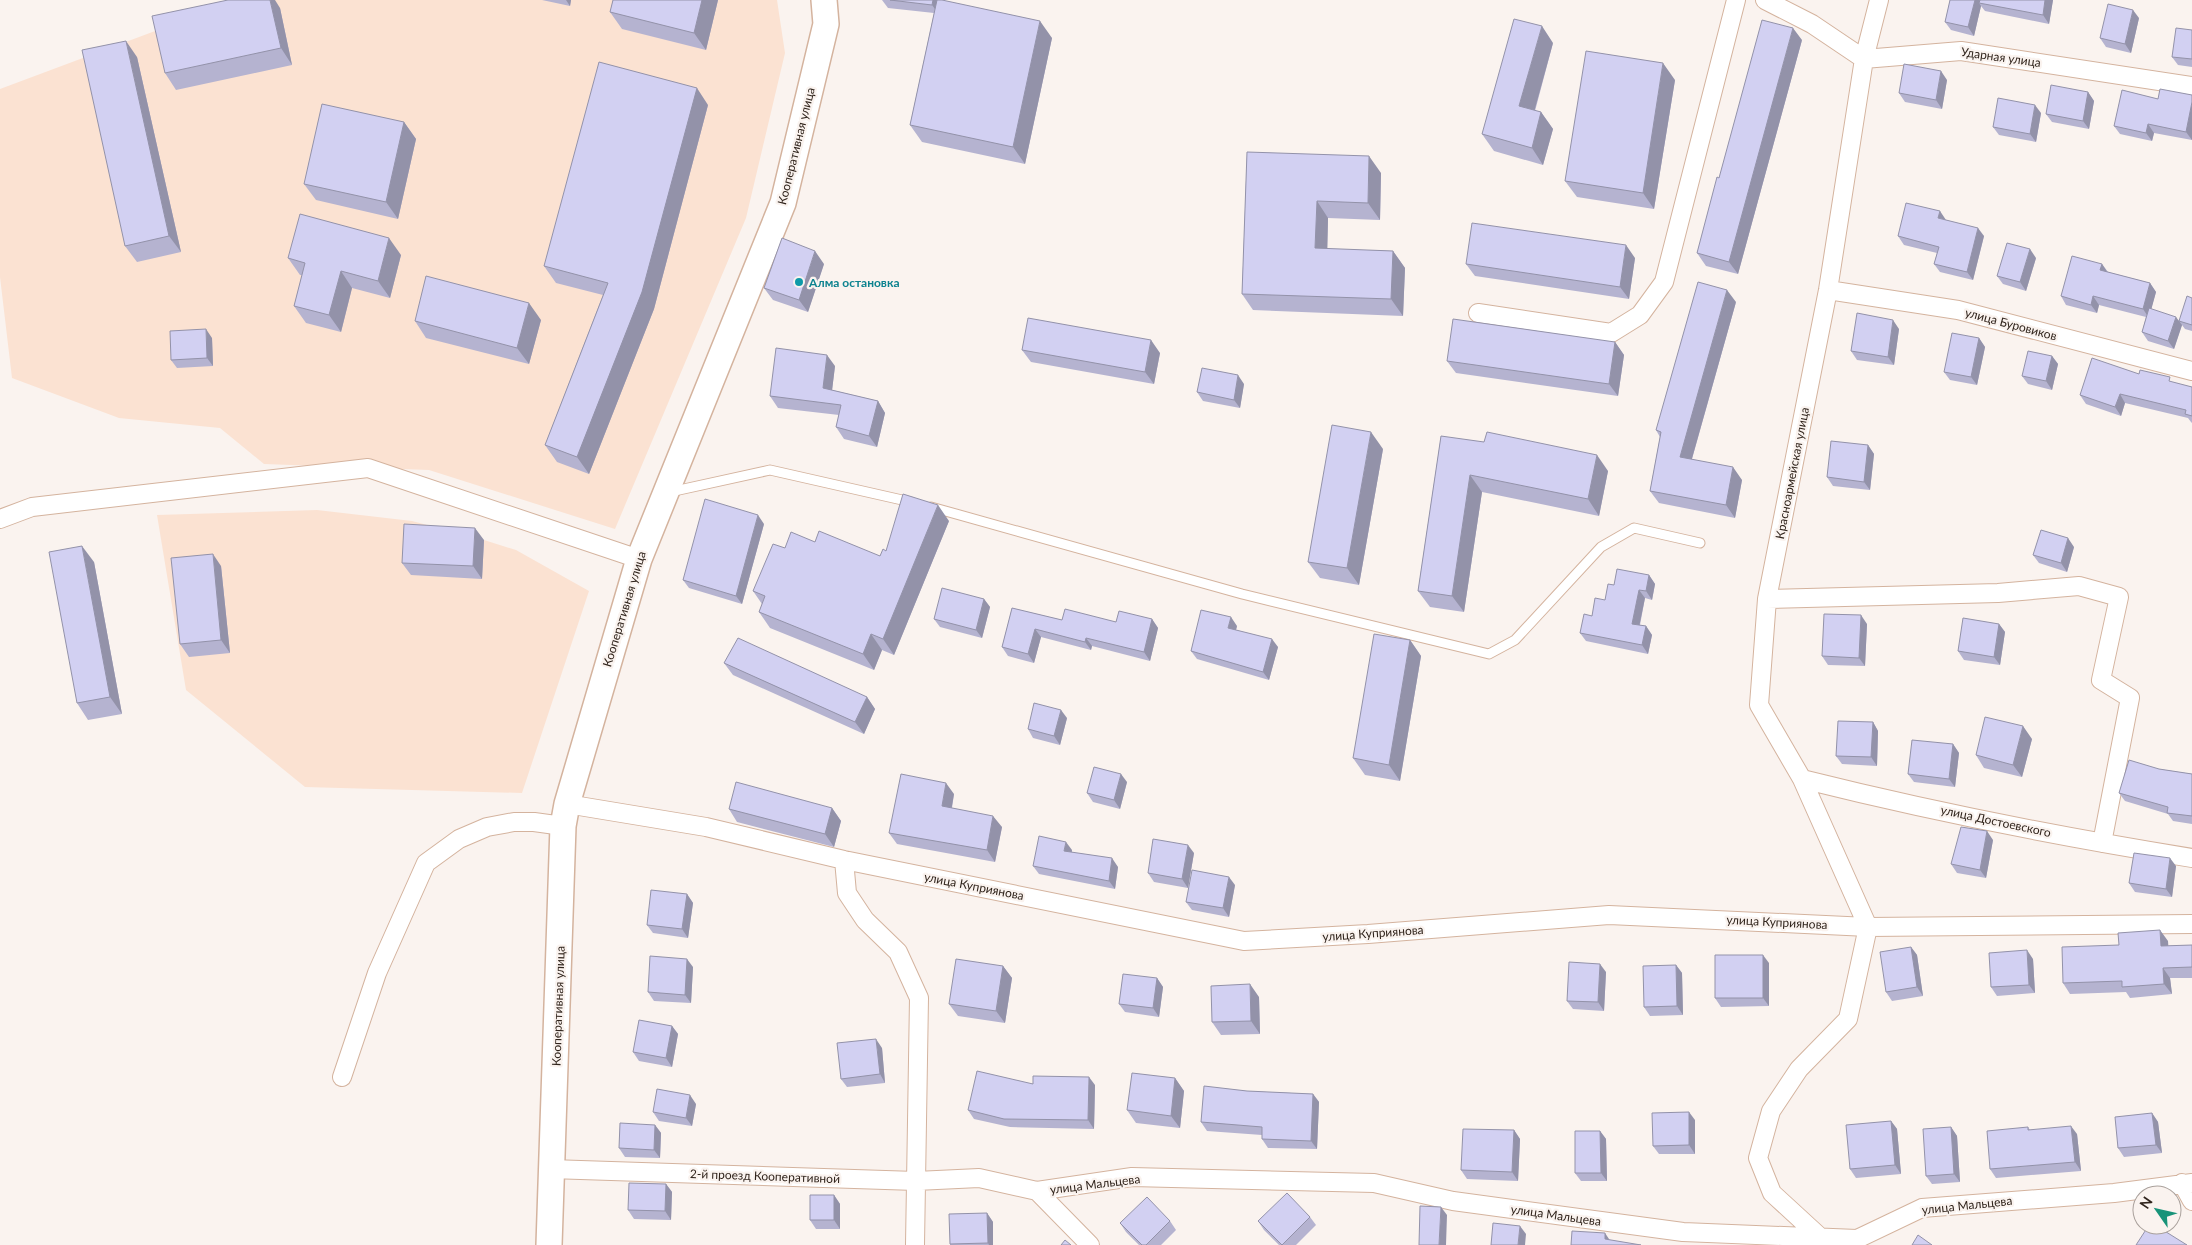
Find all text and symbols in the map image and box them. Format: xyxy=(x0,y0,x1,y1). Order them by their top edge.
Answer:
street label: Ударная улица xyxy=(1960,44,2042,70)
street label: Кооперативная улица xyxy=(774,86,818,206)
place label: Алма остановка xyxy=(808,275,900,290)
marker: Алма остановка xyxy=(793,276,805,288)
street label: улица Буровиков xyxy=(1964,305,2059,343)
street label: Красноармейская улица xyxy=(1772,406,1812,540)
street label: Кооперативная улица xyxy=(599,549,649,669)
street label: улица Достоевского xyxy=(1939,802,2053,840)
street label: улица Куприянова xyxy=(923,869,1025,903)
street label: улица Куприянова xyxy=(1726,912,1828,932)
street label: улица Куприянова xyxy=(1322,922,1424,944)
street label: Кооперативная улица xyxy=(548,946,568,1066)
street label: 2-й проезд Кооперативной xyxy=(690,1166,840,1186)
street label: улица Мальцева xyxy=(1049,1171,1141,1197)
north arrow xyxy=(2132,1185,2182,1235)
street label: улица Мальцева xyxy=(1921,1193,2013,1217)
text: N xyxy=(2136,1193,2156,1212)
street label: улица Мальцева xyxy=(1510,1201,1602,1229)

